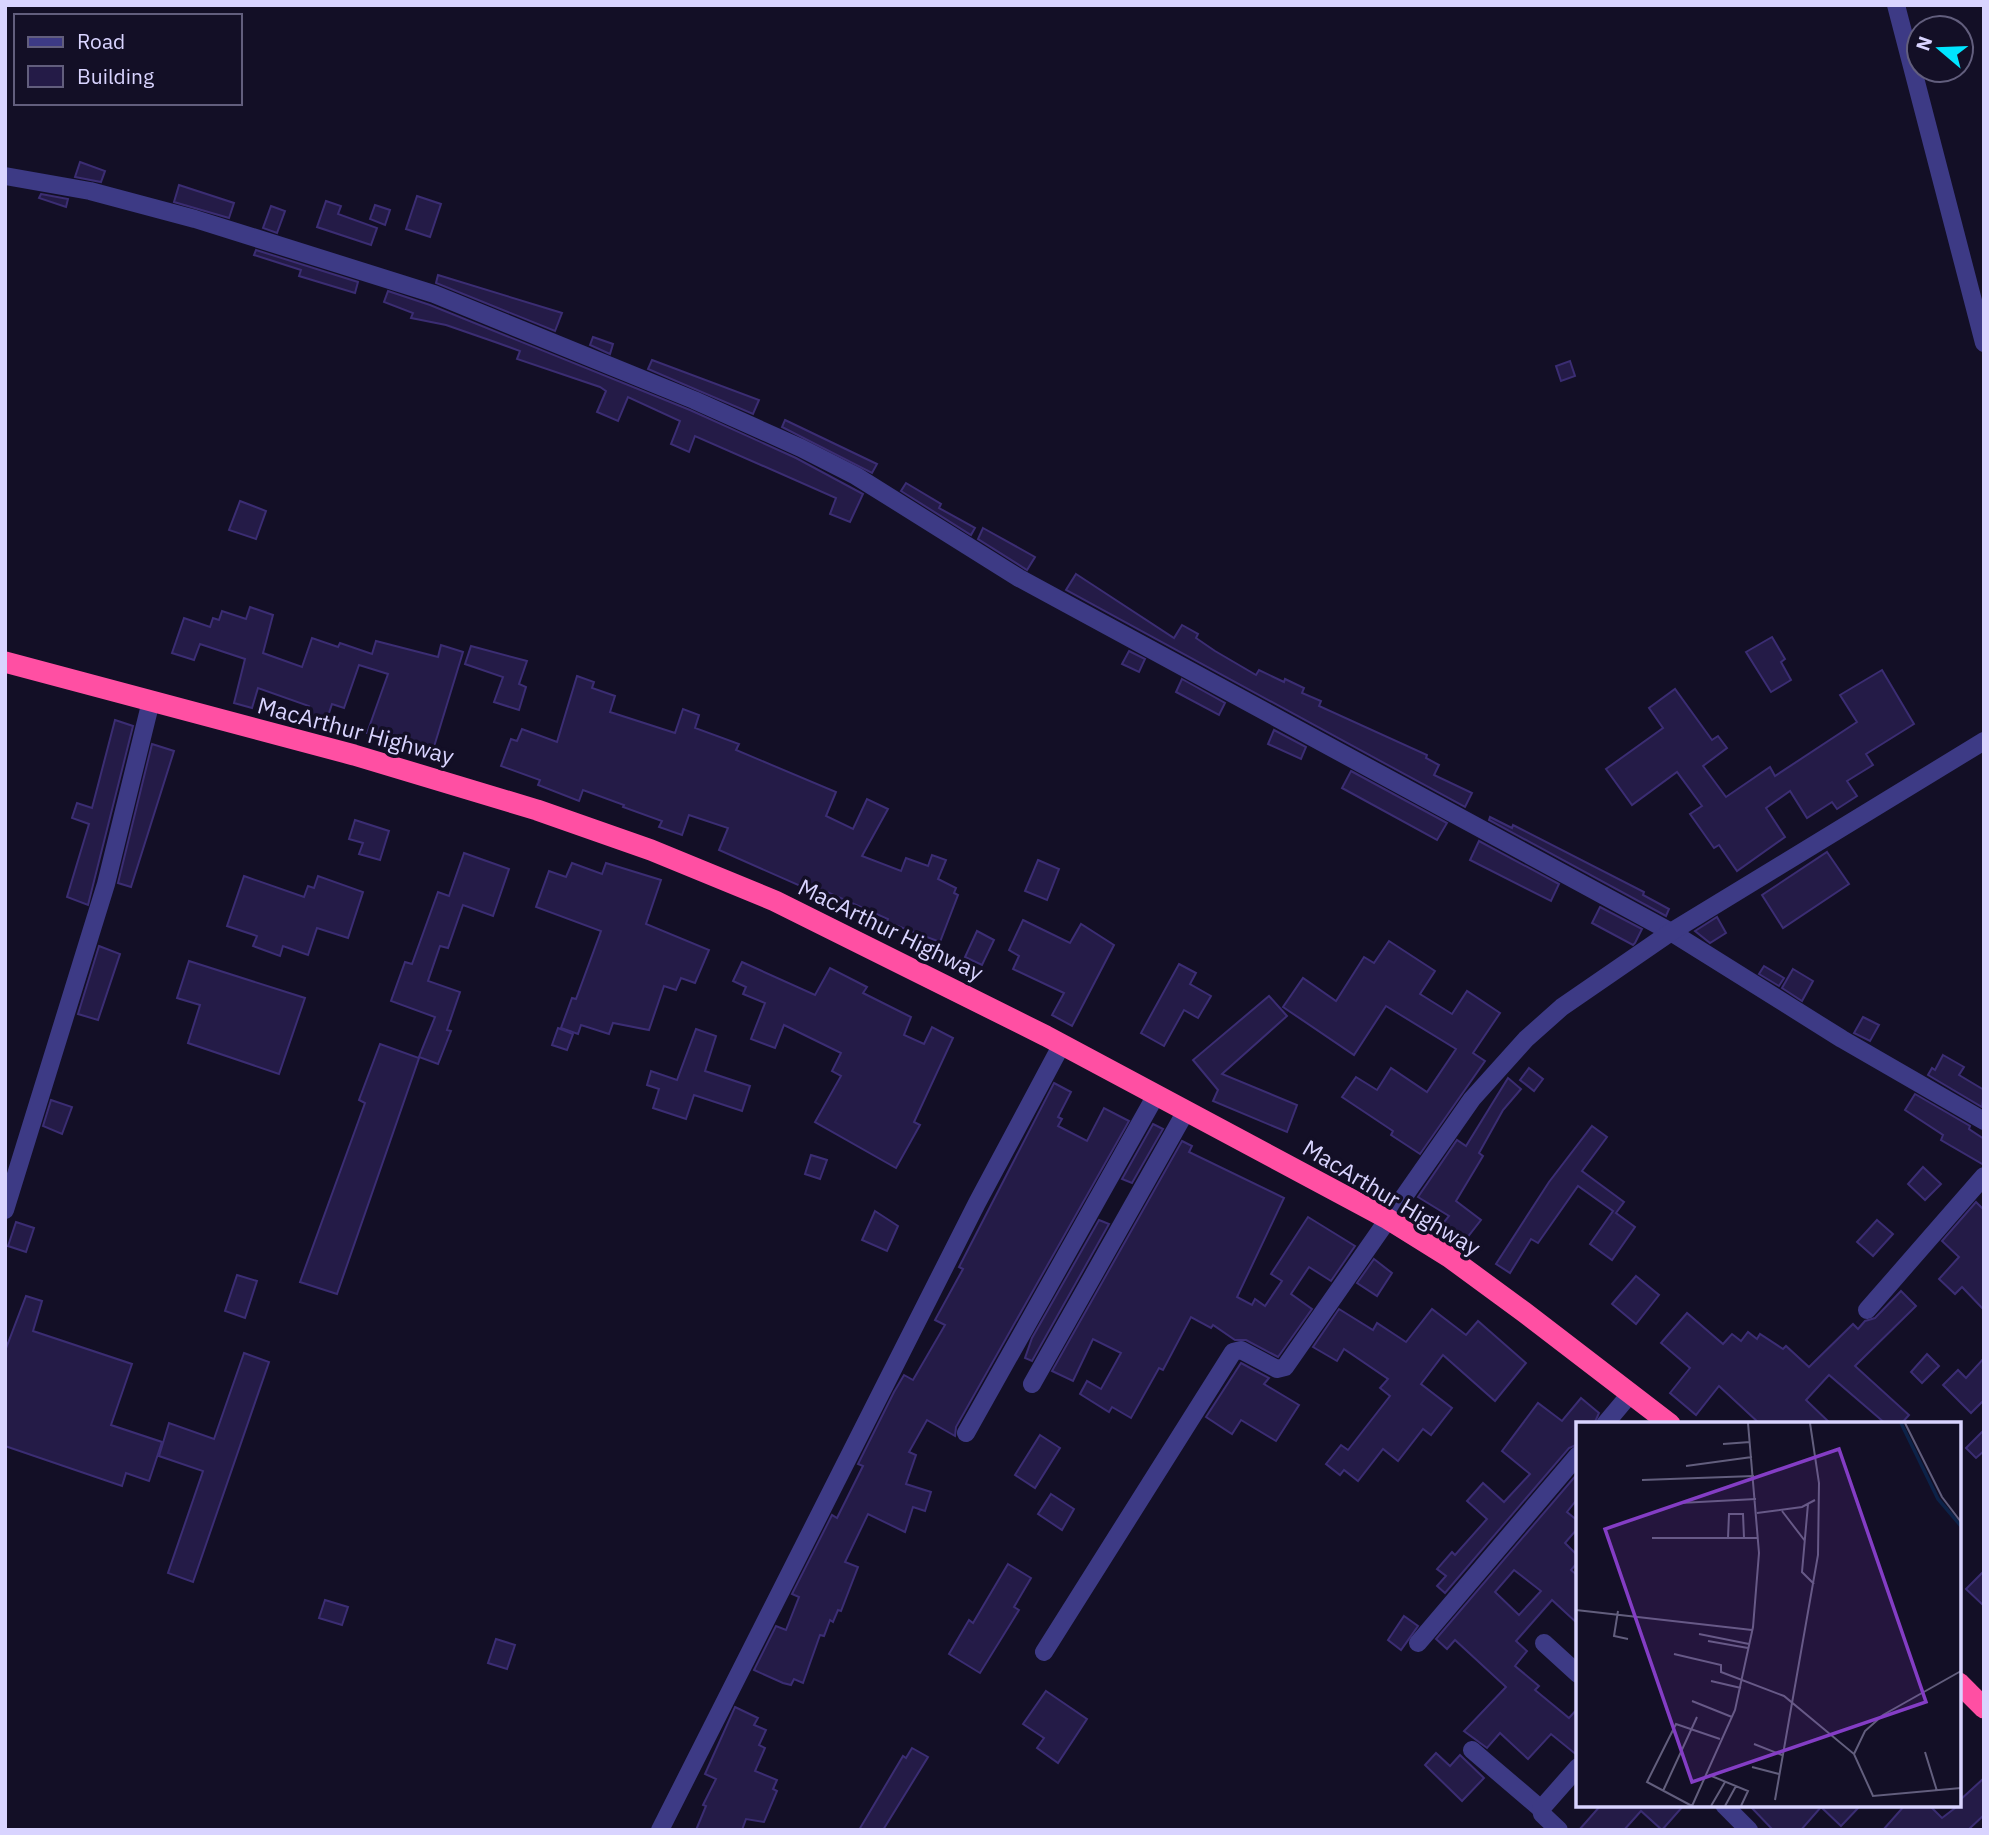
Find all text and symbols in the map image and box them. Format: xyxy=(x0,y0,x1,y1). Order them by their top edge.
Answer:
legend xyxy=(14,14,242,105)
north arrow xyxy=(1905,14,1975,84)
text: Road xyxy=(77,27,125,55)
text: N xyxy=(1910,33,1938,54)
text: Building xyxy=(77,62,154,90)
street label: MacArthur Highway xyxy=(254,689,458,771)
street label: MacArthur Highway xyxy=(794,871,989,987)
street label: MacArthur Highway xyxy=(1298,1132,1487,1262)
inset map xyxy=(1576,1422,1961,1807)

